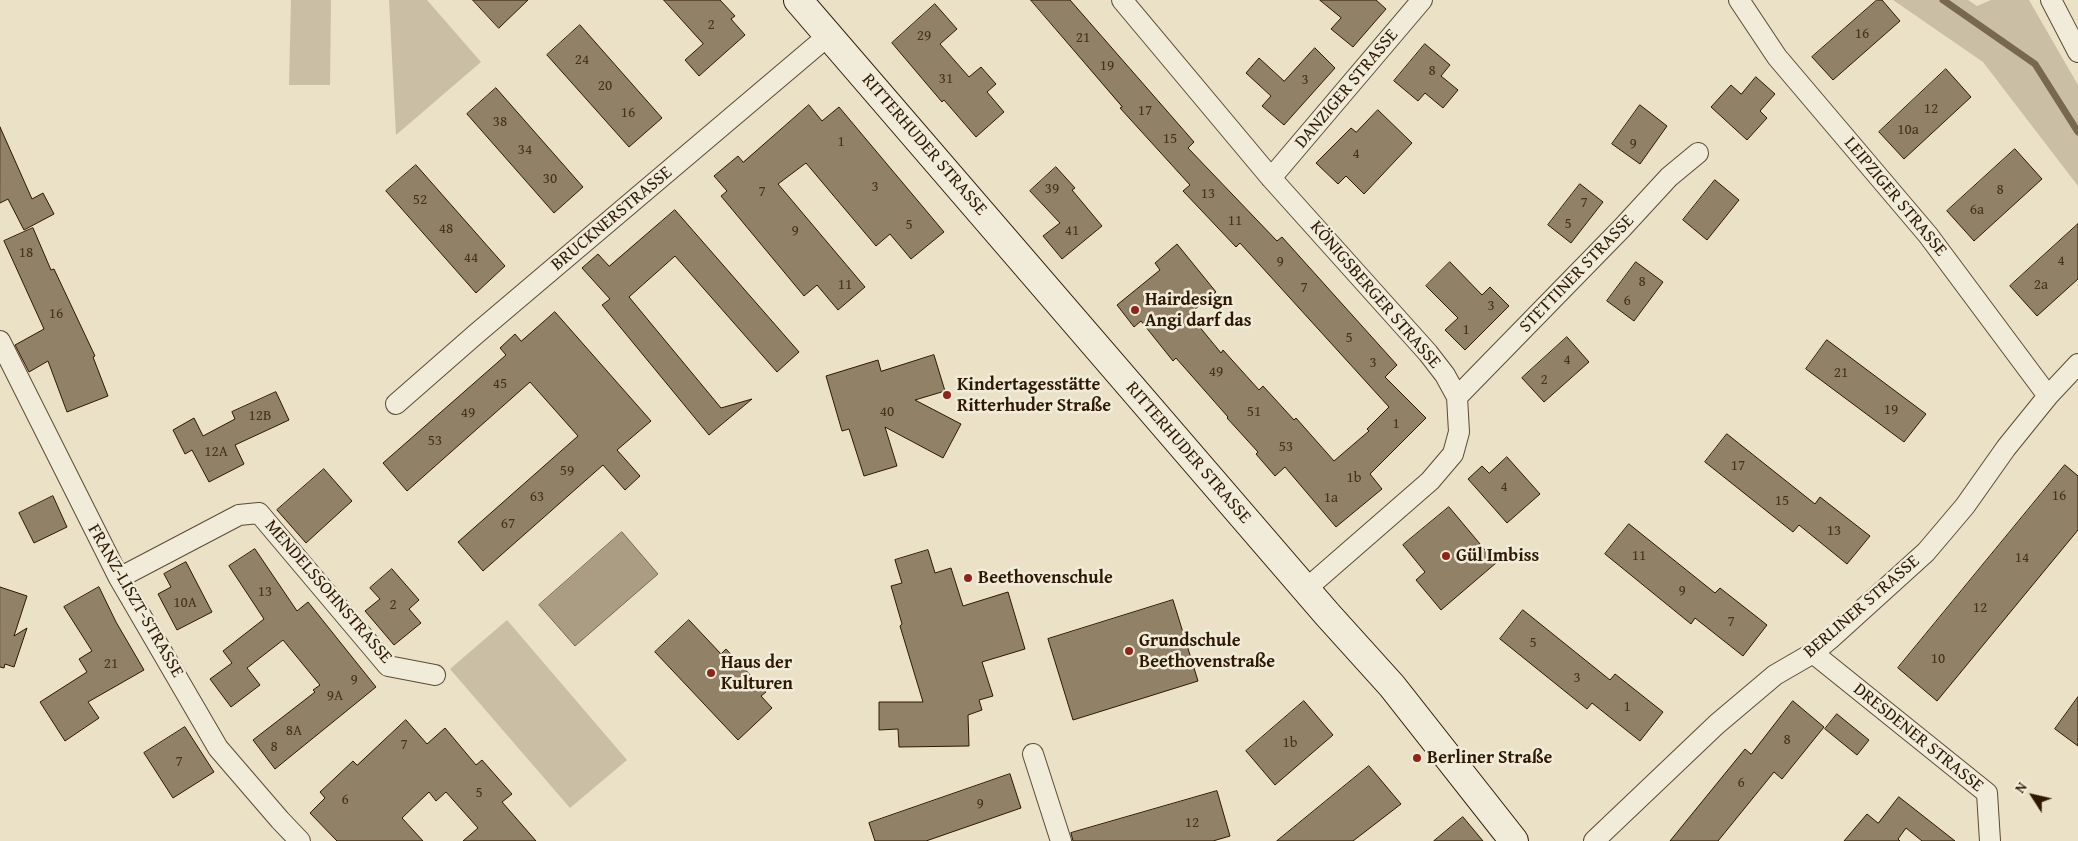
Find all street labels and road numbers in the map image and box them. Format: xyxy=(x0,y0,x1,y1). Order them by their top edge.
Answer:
street label: DANZIGER STRASSE xyxy=(1291,25,1403,153)
street label: RITTERHUDER STRASSE xyxy=(857,70,991,220)
street label: LEIPZIGER STRASSE xyxy=(1839,133,1951,261)
street label: BRUCKNERSTRASSE xyxy=(547,162,677,276)
street label: STETTINER STRASSE xyxy=(1515,210,1639,338)
street label: KÖNIGSBERGER STRASSE xyxy=(1305,217,1445,373)
street label: RITTERHUDER STRASSE xyxy=(1121,378,1255,528)
street label: MENDELSSOHNSTRASSE xyxy=(260,516,396,668)
street label: FRANZ-LISZT-STRASSE xyxy=(82,521,188,681)
street label: BERLINER STRASSE xyxy=(1800,551,1924,663)
street label: DRESDENER STRASSE xyxy=(1849,679,1987,797)

